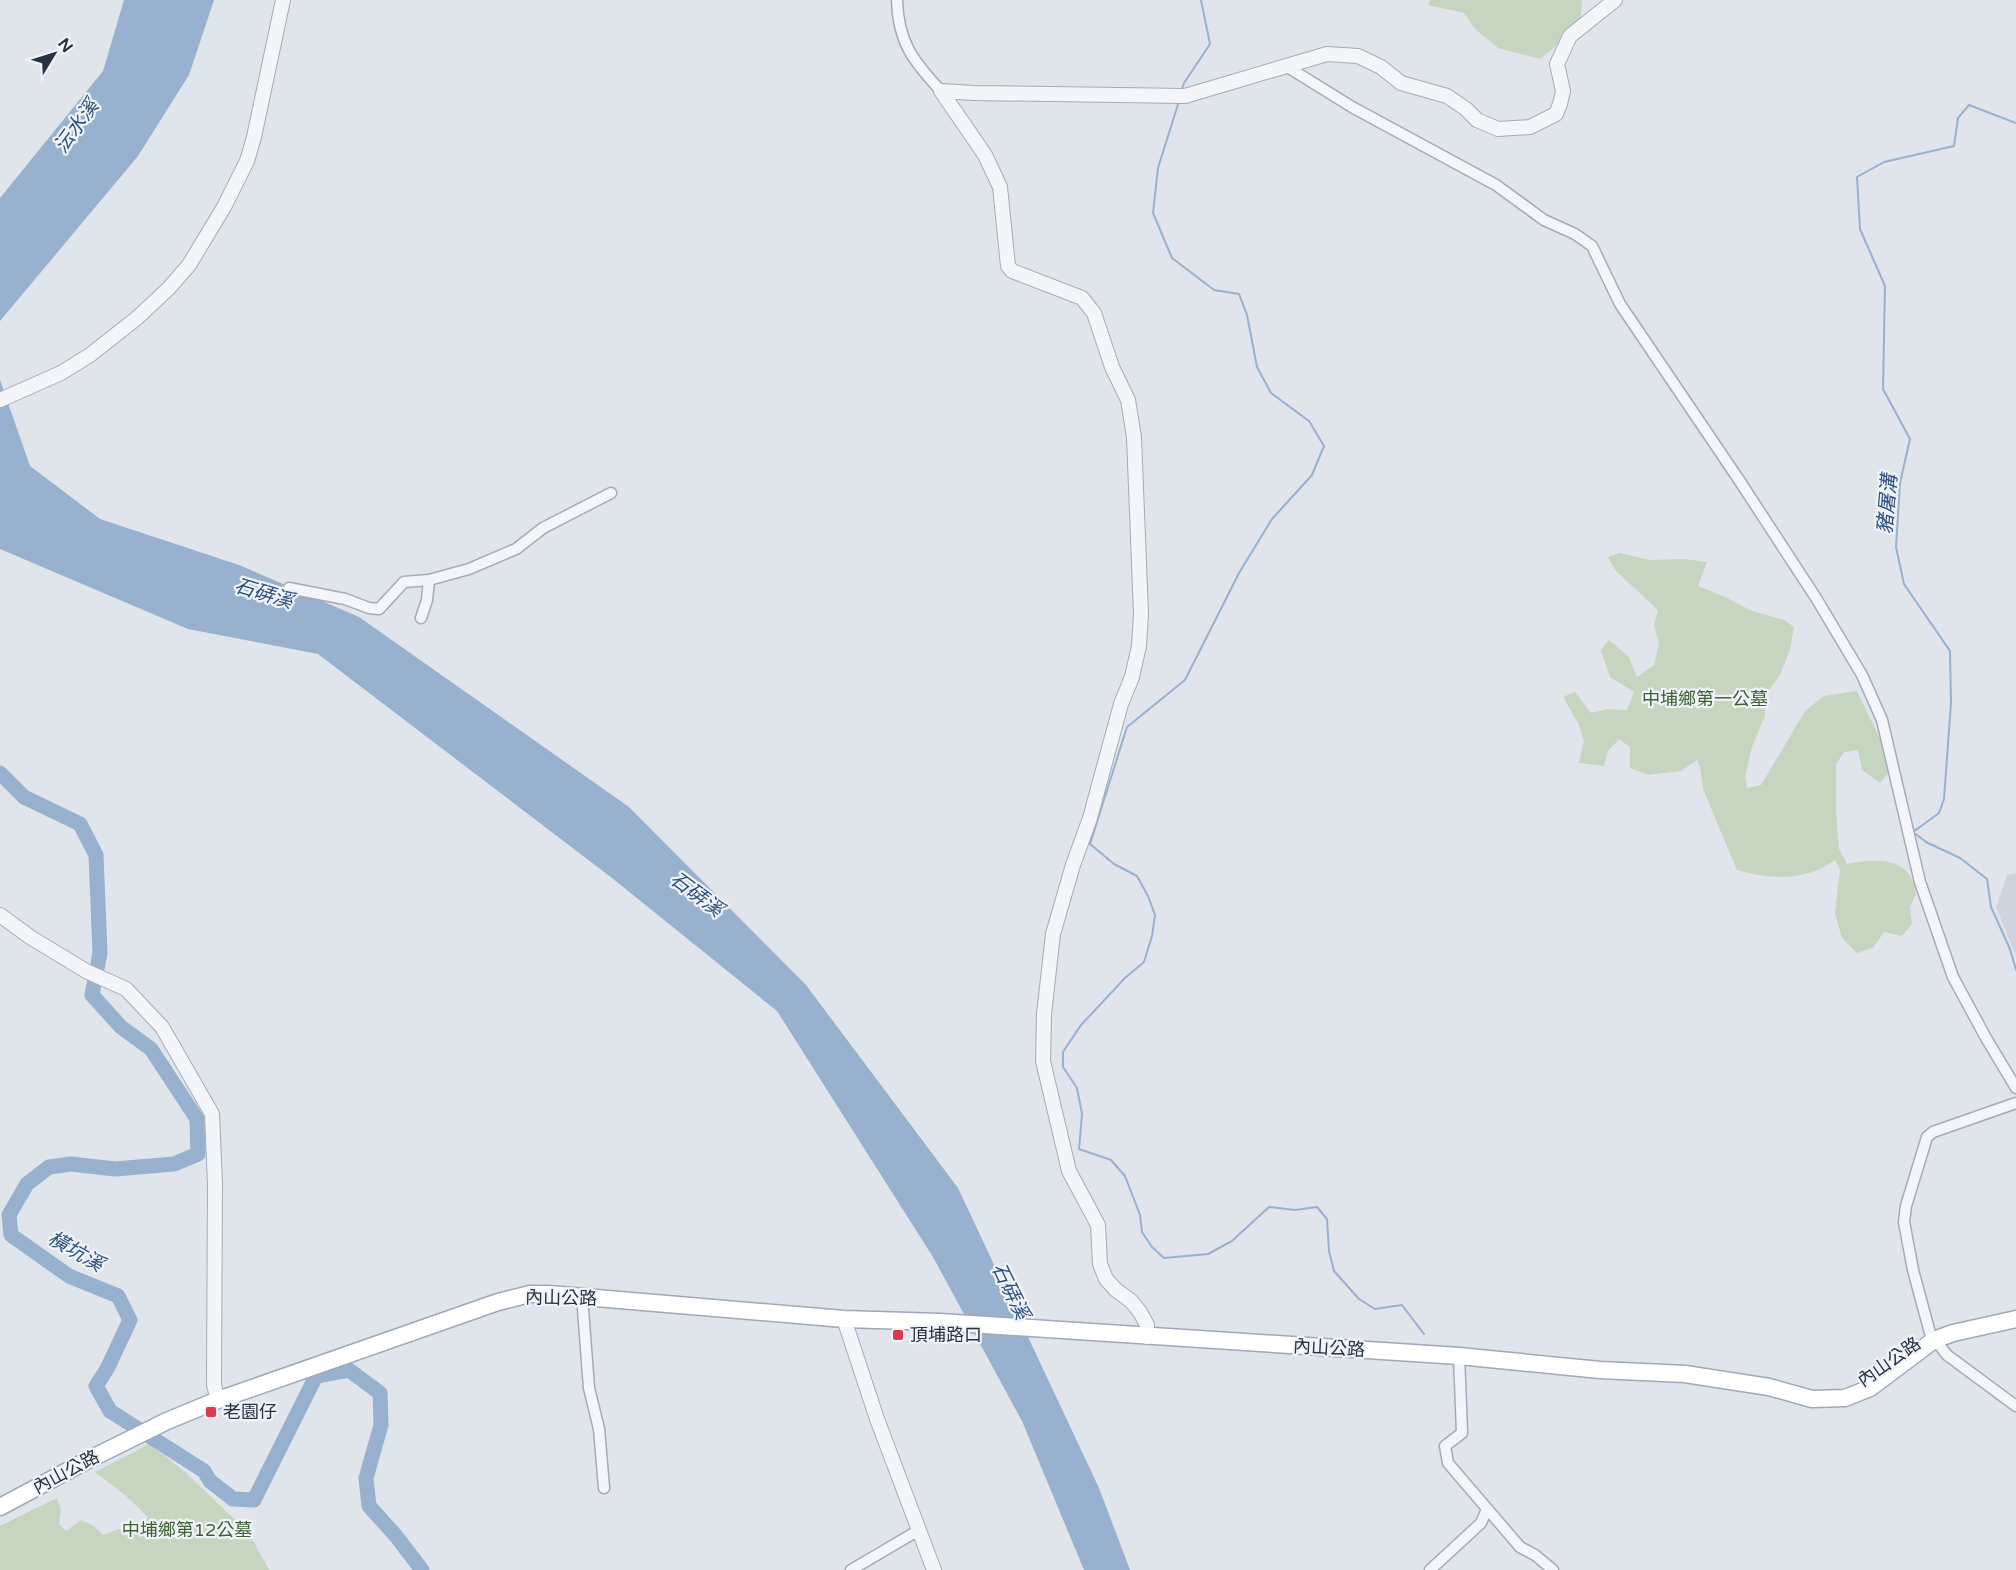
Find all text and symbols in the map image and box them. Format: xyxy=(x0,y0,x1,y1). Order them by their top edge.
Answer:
north arrow xyxy=(24,24,84,84)
text: N xyxy=(53,34,77,57)
water label: 沄水溪 xyxy=(49,93,106,158)
water label: 豬屠溝 xyxy=(1873,470,1903,535)
water label: 石硦溪 xyxy=(232,574,299,615)
park label: 中埔鄉第一公墓 xyxy=(1642,688,1768,710)
water label: 石硦溪 xyxy=(665,867,730,924)
water label: 橫坑溪 xyxy=(44,1226,110,1279)
water label: 石硦溪 xyxy=(986,1259,1035,1326)
street label: 內山公路 xyxy=(525,1286,597,1310)
place label: 頂埔路口 xyxy=(910,1324,982,1346)
marker: 頂埔路口 xyxy=(891,1328,905,1342)
street label: 內山公路 xyxy=(1853,1332,1925,1392)
street label: 內山公路 xyxy=(1292,1335,1366,1361)
place label: 老園仔 xyxy=(223,1401,277,1423)
marker: 老園仔 xyxy=(204,1405,218,1419)
street label: 內山公路 xyxy=(29,1445,103,1499)
park label: 中埔鄉第12公墓 xyxy=(122,1519,252,1541)

